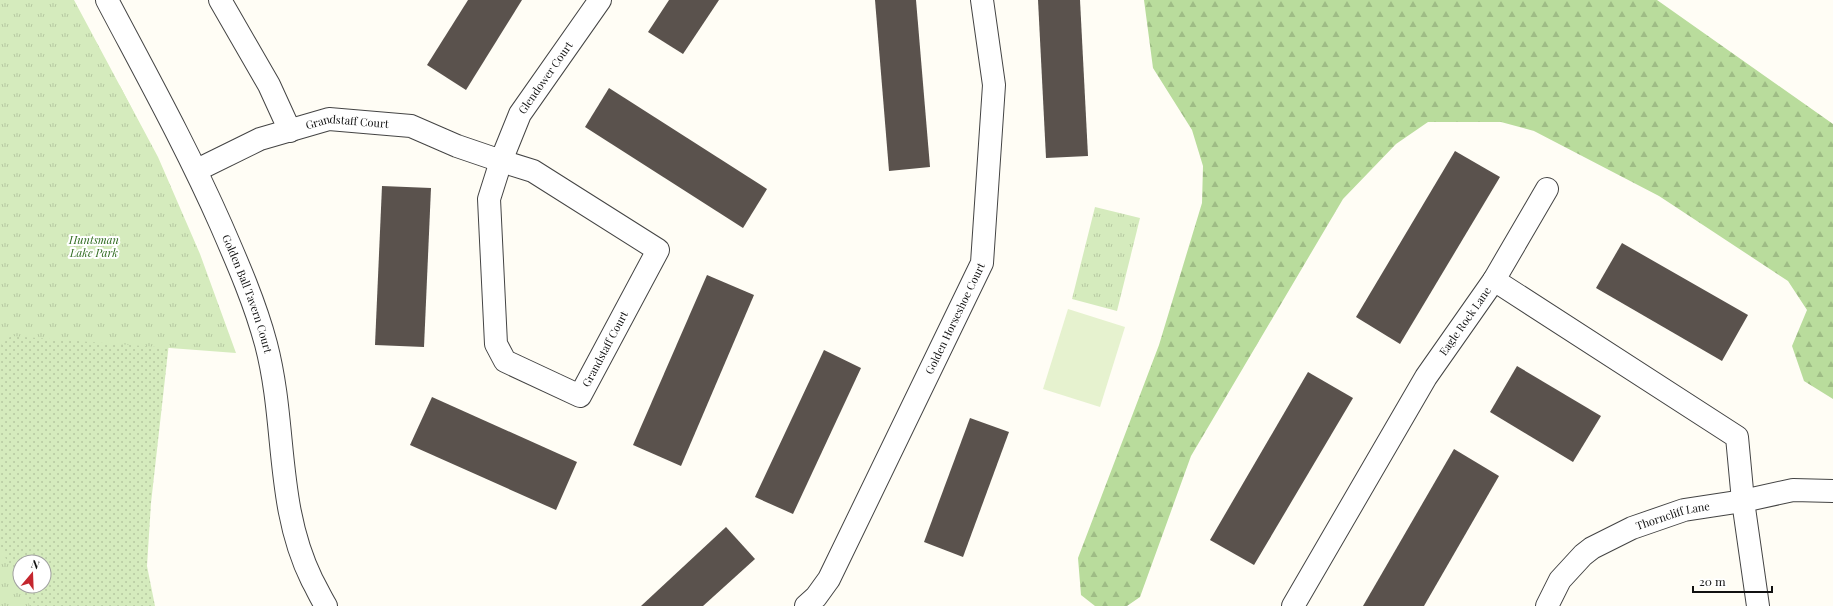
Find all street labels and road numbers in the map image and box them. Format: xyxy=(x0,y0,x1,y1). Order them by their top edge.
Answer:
street label: Glendower Court xyxy=(514,38,576,117)
street label: Grandstaff Court xyxy=(304,111,390,132)
street label: Golden Ball Tavern Court xyxy=(219,232,276,354)
street label: Golden Horseshoe Court xyxy=(921,260,988,377)
street label: Eagle Rock Lane xyxy=(1435,283,1494,358)
street label: Grandstaff Court xyxy=(578,308,631,389)
street label: Thorncliff Lane xyxy=(1634,498,1711,533)

